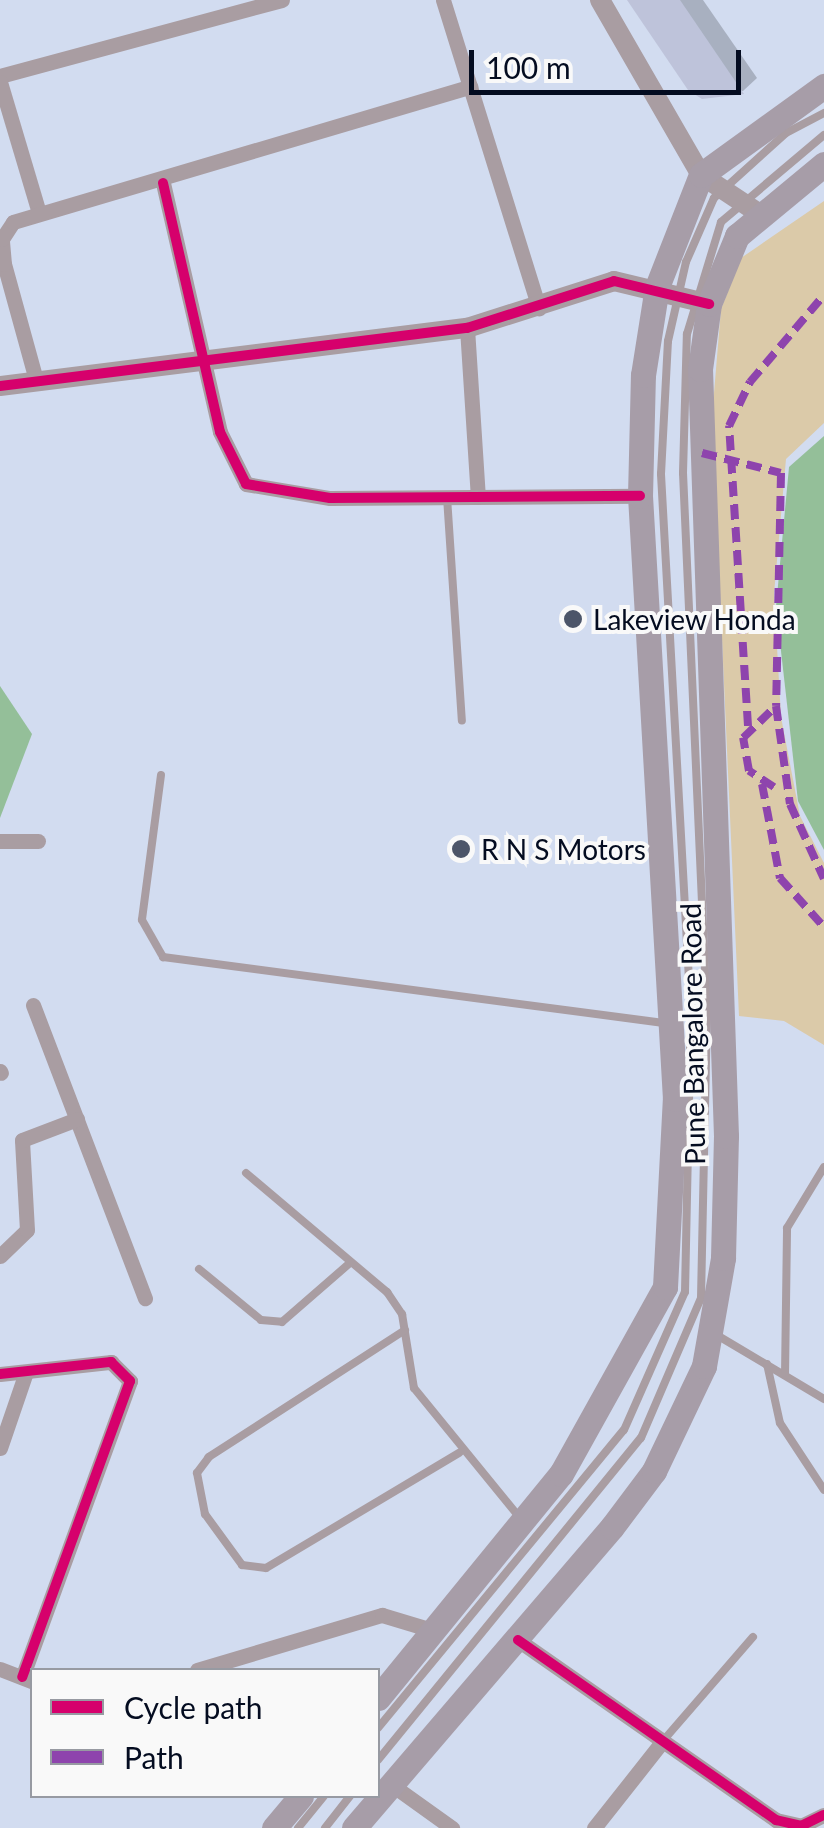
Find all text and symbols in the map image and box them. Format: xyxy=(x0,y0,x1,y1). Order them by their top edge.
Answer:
scale bar xyxy=(474,30,746,92)
text: 100 m xyxy=(486,49,571,85)
place label: Lakeview Honda xyxy=(593,602,796,636)
marker: Lakeview Honda xyxy=(562,608,584,630)
place label: R N S Motors xyxy=(481,832,646,866)
marker: R N S Motors xyxy=(450,838,472,860)
street label: Pune Bangalore Road xyxy=(673,903,711,1165)
legend xyxy=(30,1668,380,1798)
text: Cycle path xyxy=(124,1689,263,1725)
text: Path xyxy=(124,1739,184,1775)

